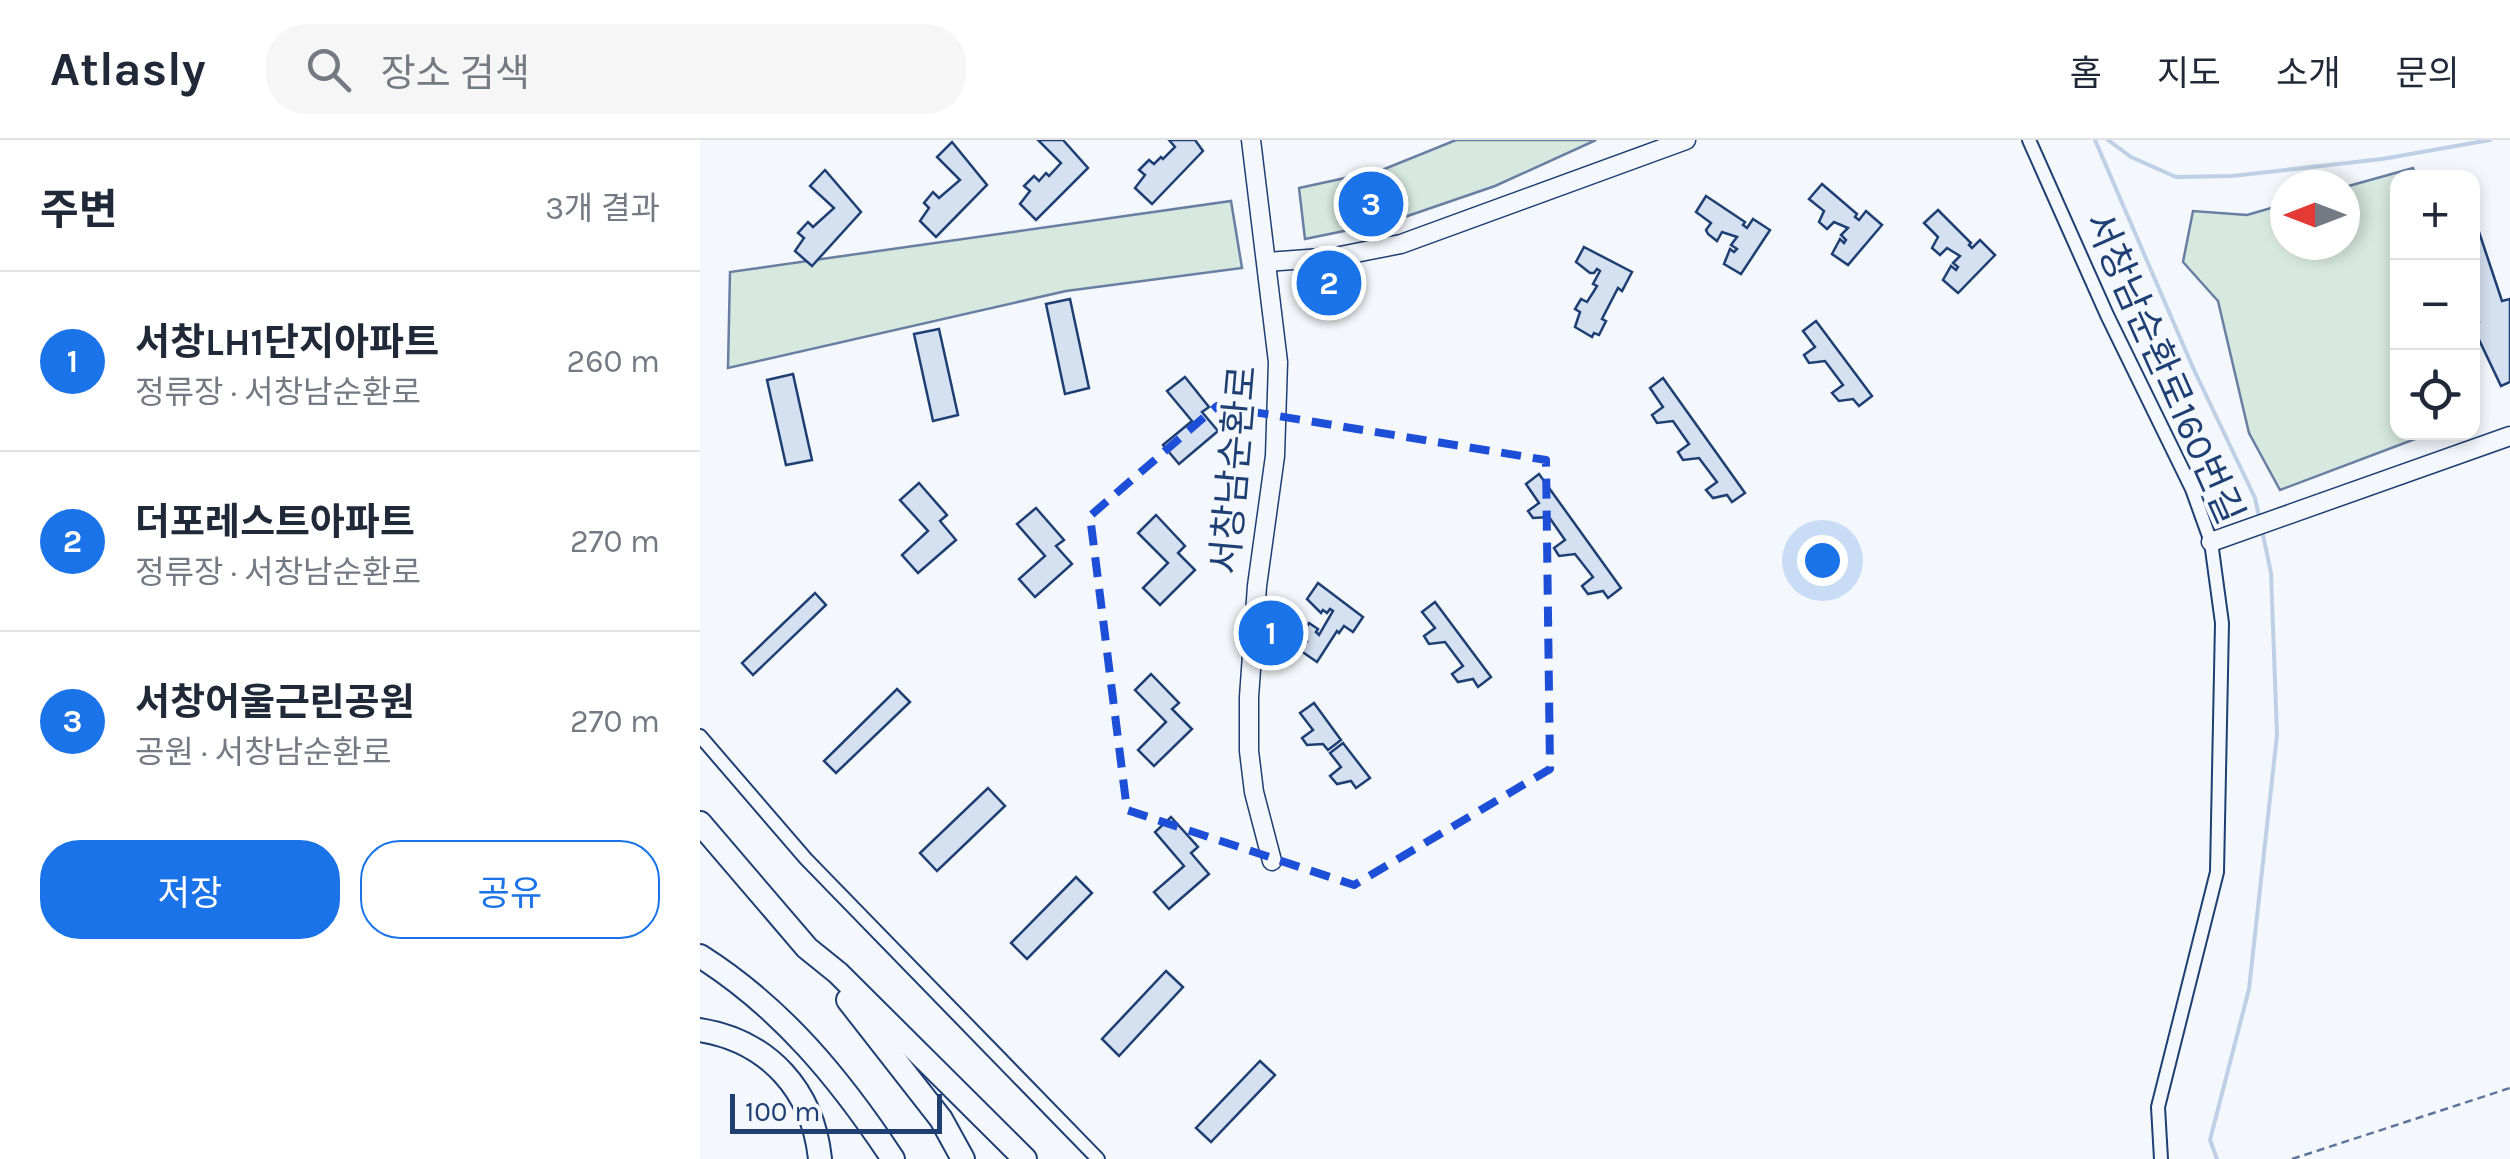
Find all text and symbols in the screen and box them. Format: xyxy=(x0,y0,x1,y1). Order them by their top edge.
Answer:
search box xyxy=(266,24,966,114)
text: Atlasly xyxy=(50,41,206,97)
icon: search xyxy=(301,42,356,97)
text: 장소 검색 xyxy=(381,51,530,96)
text: 홈 xyxy=(2070,53,2102,94)
text: 지도 xyxy=(2157,53,2221,94)
text: 소개 xyxy=(2276,53,2341,94)
text: 문의 xyxy=(2396,53,2460,94)
pin: 3 xyxy=(1338,167,1404,242)
north arrow xyxy=(2270,170,2360,260)
map controls xyxy=(2390,170,2480,440)
button: + xyxy=(2390,170,2480,260)
text: 주변 xyxy=(40,185,117,235)
text: 3개 결과 xyxy=(545,190,660,227)
street label: 서창남순환로160번길 xyxy=(2075,205,2253,531)
pin: 2 xyxy=(1296,246,1362,320)
button: − xyxy=(2390,260,2480,350)
text: 서창LH1단지아파트 xyxy=(135,320,439,365)
text: 1 xyxy=(67,343,78,380)
text: 260 m xyxy=(567,343,660,380)
button: locate xyxy=(2390,350,2480,440)
street label: 서창남순환로 xyxy=(1202,364,1266,576)
text: 정류장 · 서창남순환로 xyxy=(135,374,421,411)
text: 더포레스트아파트 xyxy=(135,500,415,545)
text: 2 xyxy=(63,523,82,560)
text: 270 m xyxy=(570,523,660,560)
your location xyxy=(1797,535,1848,586)
text: 정류장 · 서창남순환로 xyxy=(135,554,421,591)
pin: 1 xyxy=(1238,596,1304,670)
text: 서창어울근린공원 xyxy=(135,680,415,725)
text: 3 xyxy=(63,703,82,740)
text: 270 m xyxy=(570,703,660,740)
text: 공원 · 서창남순환로 xyxy=(135,734,391,771)
button: 저장 xyxy=(40,840,340,939)
button: 공유 xyxy=(360,840,660,939)
scale bar xyxy=(730,1089,942,1134)
text: 100 m xyxy=(745,1095,820,1128)

